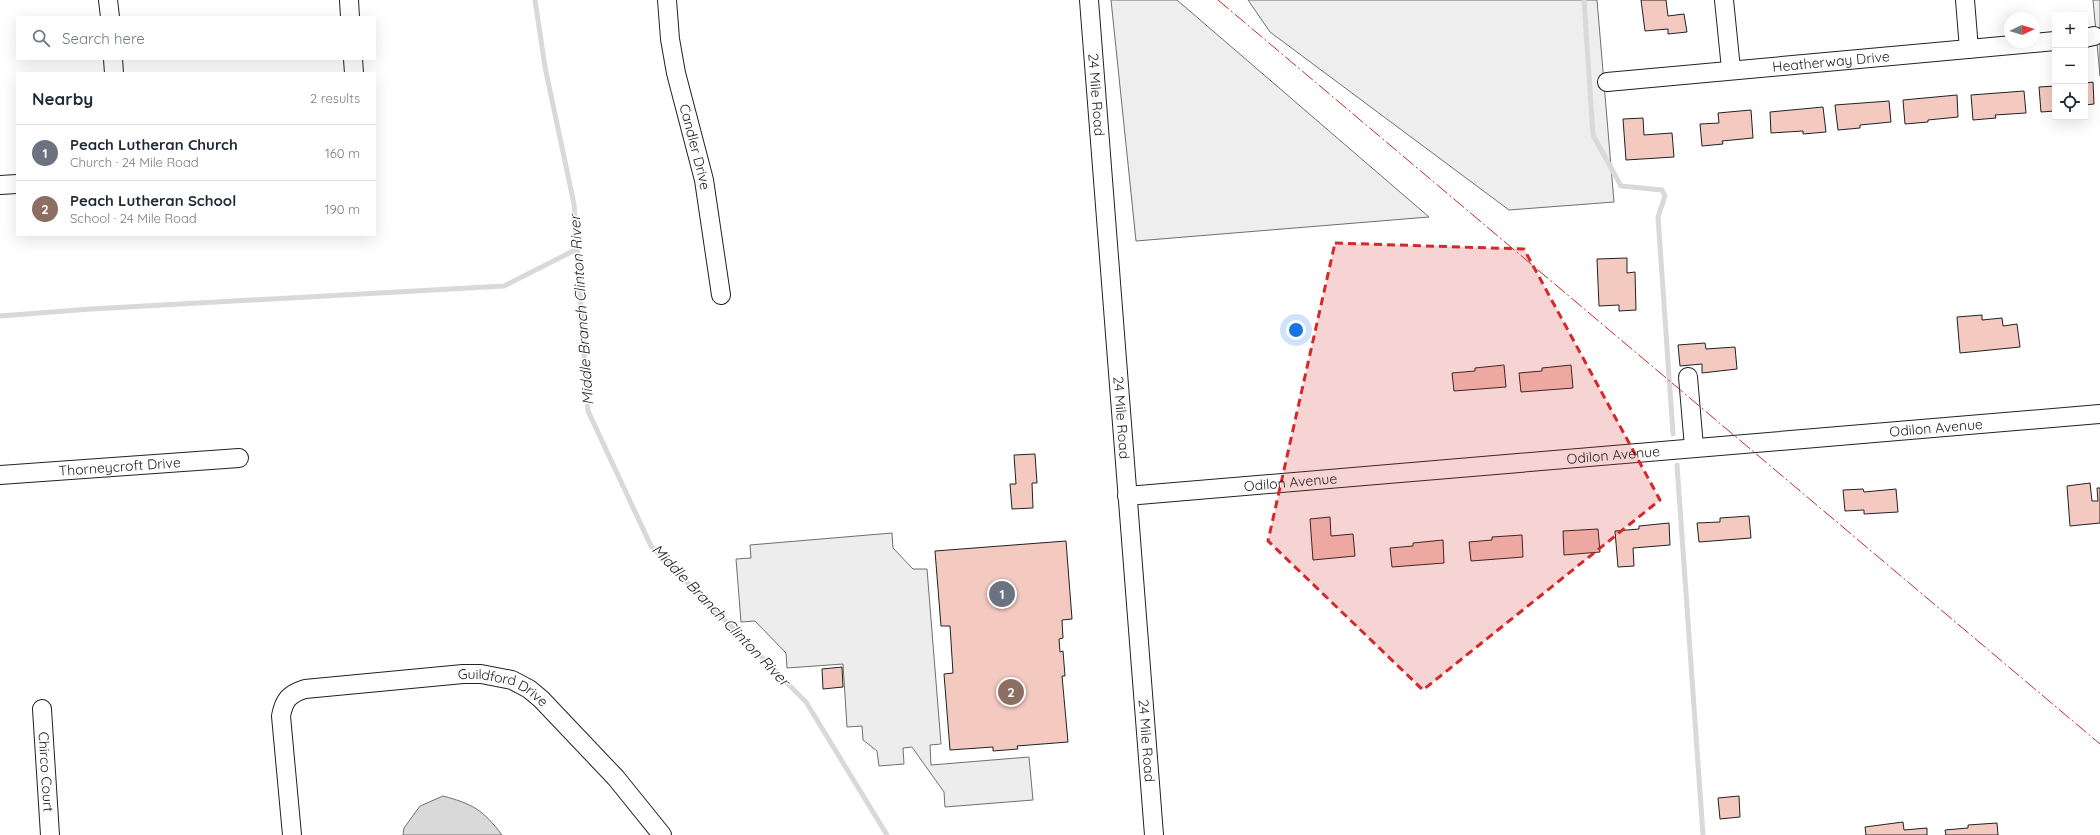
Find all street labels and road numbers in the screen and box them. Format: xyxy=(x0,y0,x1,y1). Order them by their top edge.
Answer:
street label: Heatherway Drive xyxy=(1772,47,1891,76)
street label: 24 Mile Road xyxy=(1084,53,1109,137)
street label: Candler Drive xyxy=(675,102,714,191)
street label: 24 Mile Road xyxy=(1109,376,1134,460)
street label: Odilon Avenue xyxy=(1889,415,1984,441)
street label: Odilon Avenue xyxy=(1566,442,1661,468)
street label: Thorneycroft Drive xyxy=(58,453,181,480)
street label: Odilon Avenue xyxy=(1243,469,1338,495)
street label: Guildford Drive xyxy=(457,665,552,710)
street label: 24 Mile Road xyxy=(1134,699,1159,783)
street label: Chirco Court xyxy=(34,731,58,813)

